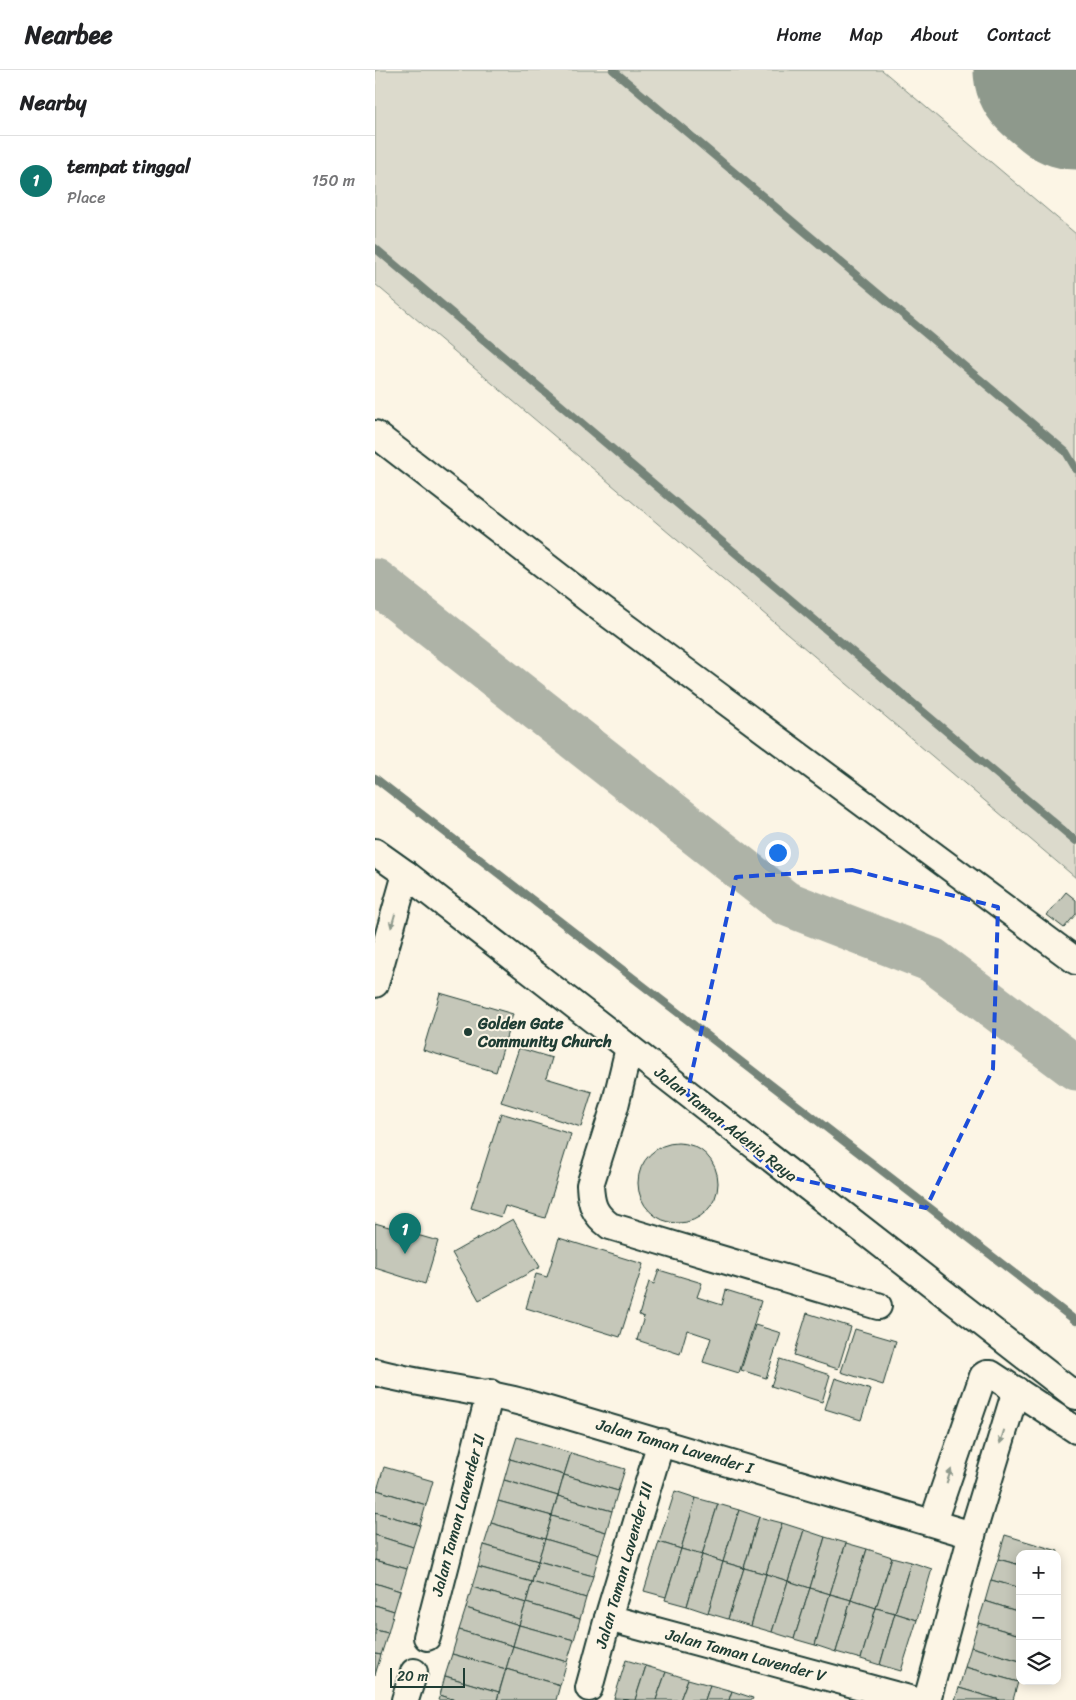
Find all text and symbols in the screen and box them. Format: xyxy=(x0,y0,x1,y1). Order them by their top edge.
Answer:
text: Nearbee xyxy=(25,14,113,56)
text: Home xyxy=(777,19,822,51)
text: Map xyxy=(850,19,883,51)
text: About xyxy=(911,19,959,51)
text: Contact xyxy=(987,19,1051,51)
text: Nearby xyxy=(20,84,86,122)
text: tempat tinggal xyxy=(67,150,190,183)
text: 1 xyxy=(33,166,39,195)
text: 150 m xyxy=(312,166,355,195)
text: Place xyxy=(67,183,106,212)
your location xyxy=(765,840,791,866)
one-way arrow xyxy=(388,914,396,929)
place label: Golden Gate Community Church xyxy=(477,1009,612,1056)
marker: Golden Gate Community Church xyxy=(462,1026,474,1038)
street label: Jalan Taman Adenia Raya xyxy=(647,1058,804,1189)
pin: 1 xyxy=(389,1213,421,1254)
street label: Jalan Taman Lavender I xyxy=(592,1409,758,1483)
one-way arrow xyxy=(997,1429,1005,1444)
street label: Jalan Taman Lavender II xyxy=(422,1431,494,1600)
one-way arrow xyxy=(945,1468,953,1483)
street label: Jalan Taman Lavender III xyxy=(586,1478,662,1653)
map controls xyxy=(1016,1550,1061,1685)
button: + xyxy=(1016,1550,1061,1595)
button: − xyxy=(1016,1595,1061,1640)
street label: Jalan Taman Lavender V xyxy=(661,1619,830,1691)
button: layers xyxy=(1016,1640,1061,1685)
text: 20 m xyxy=(397,1664,428,1689)
scale bar xyxy=(390,1665,465,1688)

